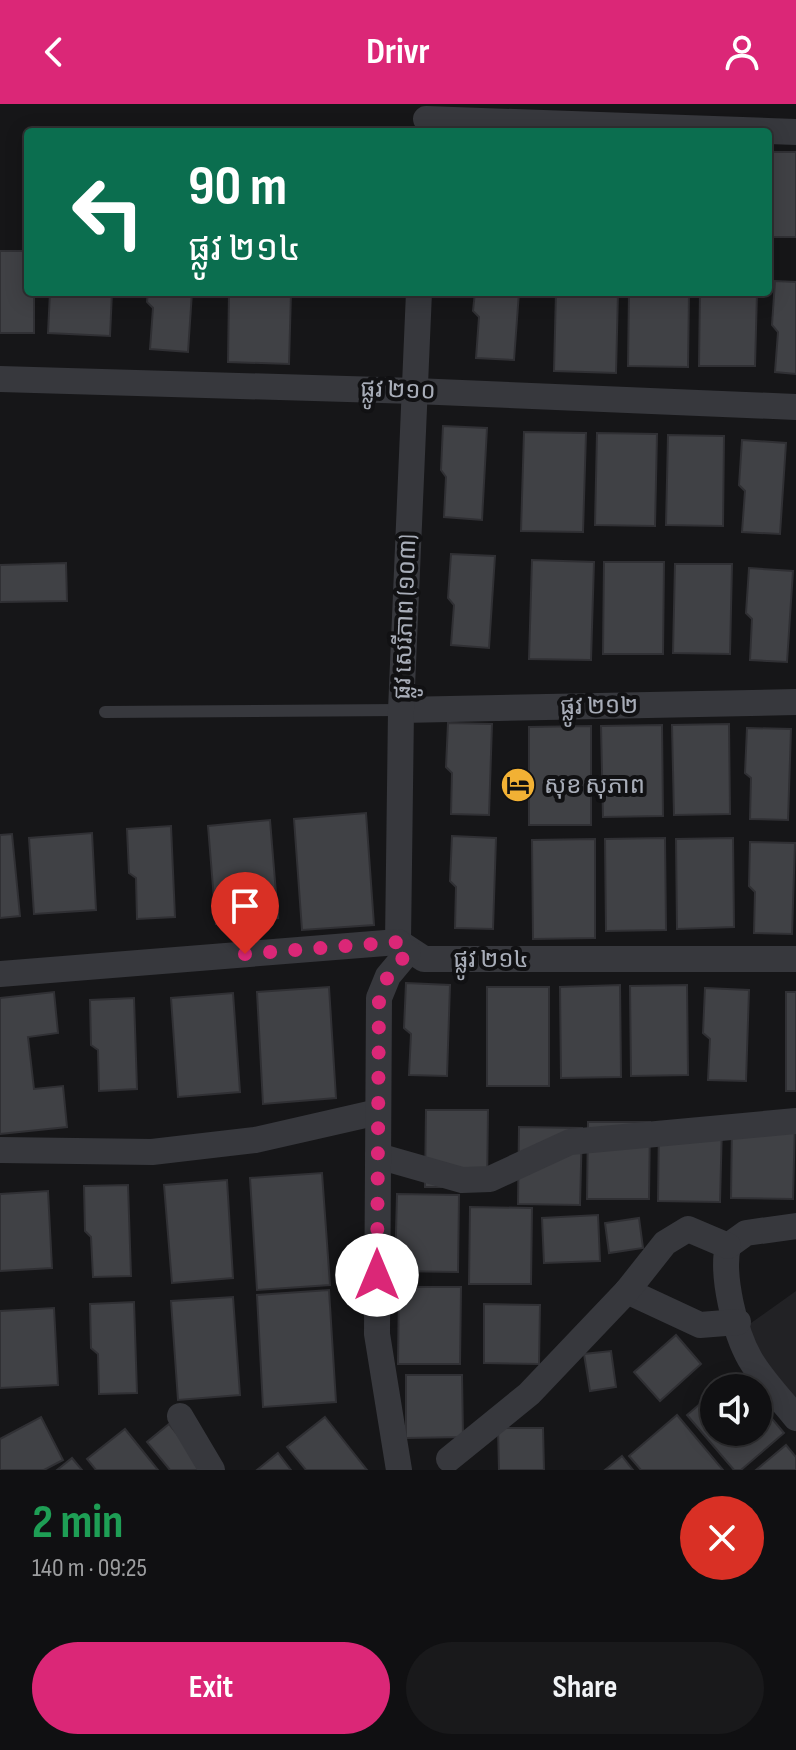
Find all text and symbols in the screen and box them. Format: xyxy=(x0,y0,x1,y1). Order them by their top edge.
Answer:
icon: back xyxy=(32,30,76,74)
icon: person xyxy=(720,30,764,74)
text: Drivr xyxy=(366,31,430,74)
text: 90 m xyxy=(188,154,287,221)
icon: left xyxy=(56,160,160,264)
text: ផ្លូវ ២១៤ xyxy=(188,228,301,271)
street label: ផ្លូវ ២១០ xyxy=(360,374,436,413)
street label: ផ្លូវ សេរីភាព (១០៣) xyxy=(388,534,429,701)
street label: ផ្លូវ ២១២ xyxy=(560,691,638,728)
hotel icon: សុខ សុភាព xyxy=(499,766,537,804)
place label: សុខ សុភាព xyxy=(544,771,645,800)
pin xyxy=(211,872,279,954)
icon: arrive xyxy=(223,884,267,928)
street label: ផ្លូវ ២១៤ xyxy=(453,945,529,981)
position arrow xyxy=(335,1233,419,1317)
map controls xyxy=(700,1374,772,1446)
button: sound xyxy=(700,1374,772,1446)
text: 2 min xyxy=(32,1494,123,1551)
button: close xyxy=(680,1496,764,1580)
text: 140 m · 09:25 xyxy=(32,1553,147,1584)
button: Exit xyxy=(32,1642,390,1734)
button: Share xyxy=(406,1642,764,1734)

